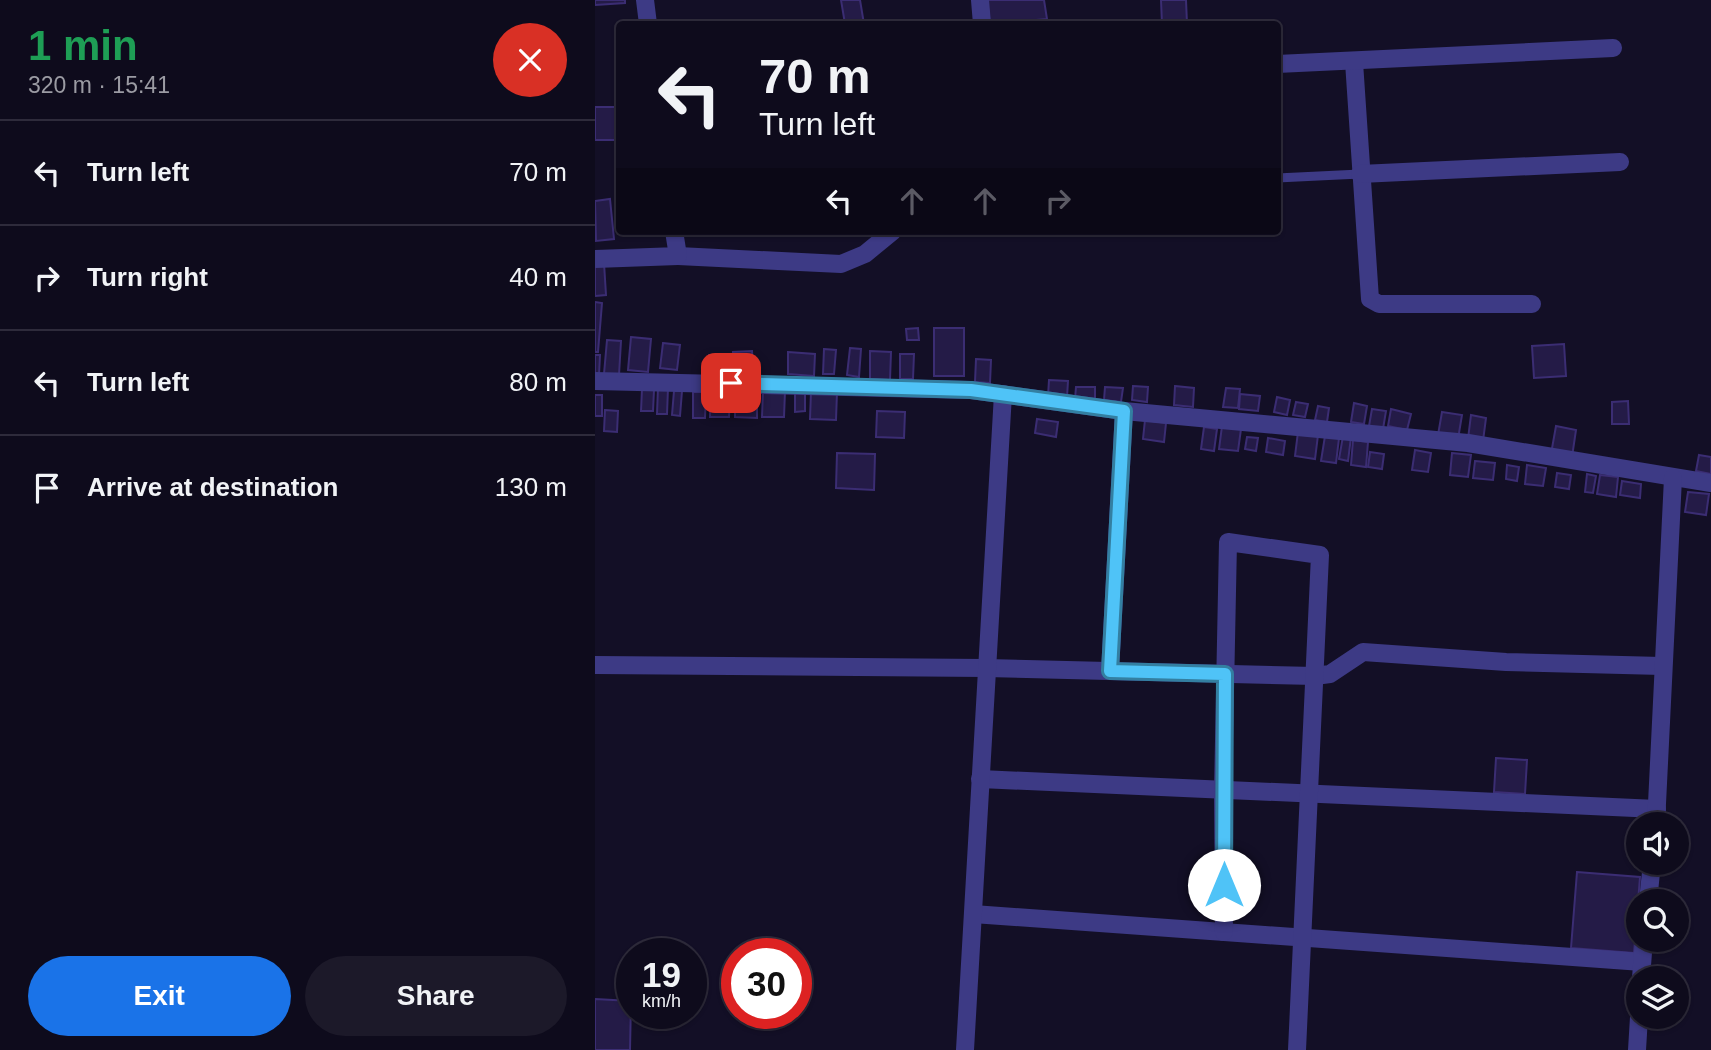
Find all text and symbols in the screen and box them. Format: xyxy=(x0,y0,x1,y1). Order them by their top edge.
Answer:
text: 1 min xyxy=(28,22,138,69)
button: close xyxy=(493,23,567,97)
icon: left xyxy=(644,49,735,140)
text: 70 m xyxy=(759,49,871,103)
text: 320 m · 15:41 xyxy=(28,72,170,98)
text: Turn left xyxy=(759,106,875,142)
icon: left xyxy=(28,154,66,192)
text: Turn left xyxy=(87,157,189,187)
text: 70 m xyxy=(509,157,567,187)
icon: left xyxy=(820,182,858,220)
icon: ahead xyxy=(893,182,931,220)
icon: ahead xyxy=(966,182,1004,220)
icon: right xyxy=(1039,182,1077,220)
icon: right xyxy=(28,259,66,297)
text: Turn right xyxy=(87,262,208,292)
text: 40 m xyxy=(509,262,567,292)
pin xyxy=(701,353,761,413)
icon: left xyxy=(28,364,66,402)
icon: arrive xyxy=(712,364,750,402)
text: Turn left xyxy=(87,367,189,397)
text: 80 m xyxy=(509,367,567,397)
icon: arrive xyxy=(28,469,66,507)
text: Arrive at destination xyxy=(87,472,338,502)
text: 130 m xyxy=(495,472,567,502)
map controls xyxy=(1626,812,1689,1029)
button: sound xyxy=(1626,812,1689,875)
position arrow xyxy=(1187,848,1261,922)
button: search xyxy=(1626,889,1689,952)
speed limit sign: 30 xyxy=(721,938,812,1029)
text: 19 xyxy=(642,955,681,994)
button: Exit xyxy=(28,956,291,1036)
button: Share xyxy=(305,956,567,1036)
button: layers xyxy=(1626,966,1689,1029)
text: km/h xyxy=(642,991,681,1011)

